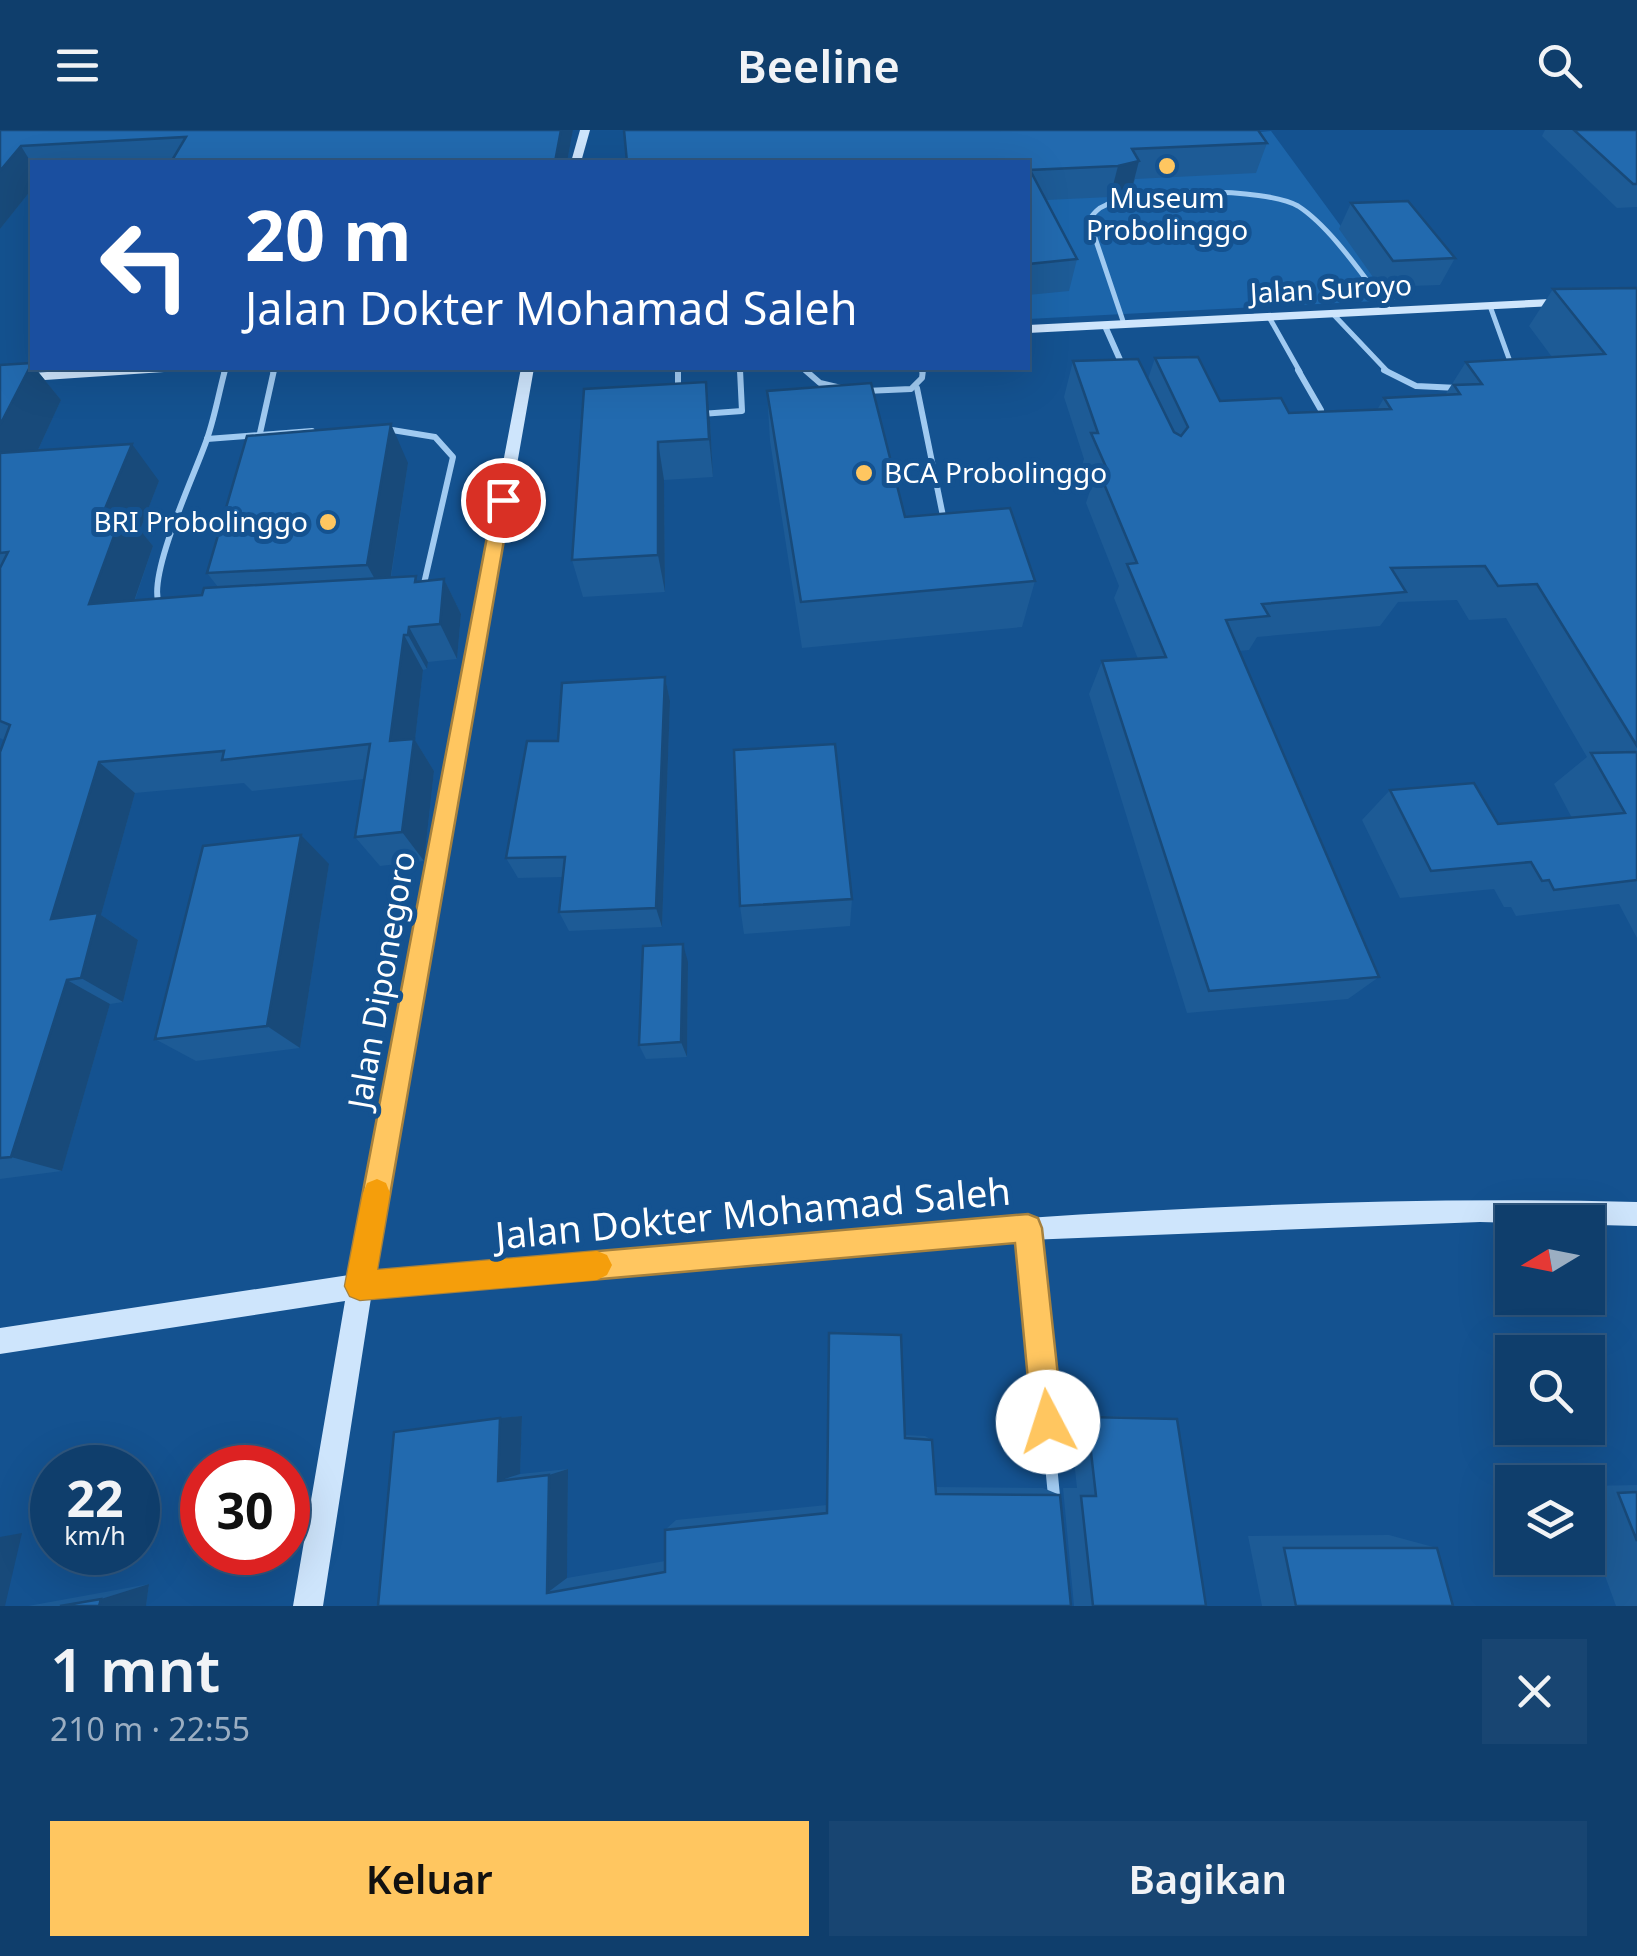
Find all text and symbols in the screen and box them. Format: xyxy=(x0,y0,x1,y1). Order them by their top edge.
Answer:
text: Beeline xyxy=(737,35,900,96)
icon: menu xyxy=(50,38,105,93)
icon: search xyxy=(1532,38,1587,93)
marker: Museum Probolinggo xyxy=(1156,155,1178,177)
place label: Museum Probolinggo xyxy=(1086,178,1248,248)
text: 20 m xyxy=(245,186,412,282)
icon: left xyxy=(80,200,210,330)
street label: Jalan Suroyo xyxy=(1246,265,1413,311)
text: Jalan Dokter Mohamad Saleh xyxy=(245,277,857,338)
place label: BCA Probolinggo xyxy=(884,453,1107,491)
pin xyxy=(461,458,546,543)
marker: BCA Probolinggo xyxy=(853,462,875,484)
icon: arrive xyxy=(476,473,531,528)
place label: BRI Probolinggo xyxy=(93,502,308,540)
marker: BRI Probolinggo xyxy=(317,511,339,533)
street label: Jalan Diponegoro xyxy=(336,848,424,1115)
street label: Jalan Dokter Mohamad Saleh xyxy=(490,1164,1013,1261)
north arrow xyxy=(1495,1205,1605,1315)
map controls xyxy=(1495,1205,1605,1575)
button: search xyxy=(1495,1335,1605,1445)
position arrow xyxy=(996,1370,1100,1474)
speed limit sign: 30 xyxy=(180,1445,310,1575)
text: 22 xyxy=(66,1464,124,1532)
button: layers xyxy=(1495,1465,1605,1575)
text: km/h xyxy=(64,1518,126,1552)
text: 1 mnt xyxy=(50,1628,220,1710)
button: close xyxy=(1482,1639,1587,1744)
text: 210 m · 22:55 xyxy=(50,1707,250,1750)
button: Keluar xyxy=(50,1821,809,1936)
button: Bagikan xyxy=(829,1821,1587,1936)

